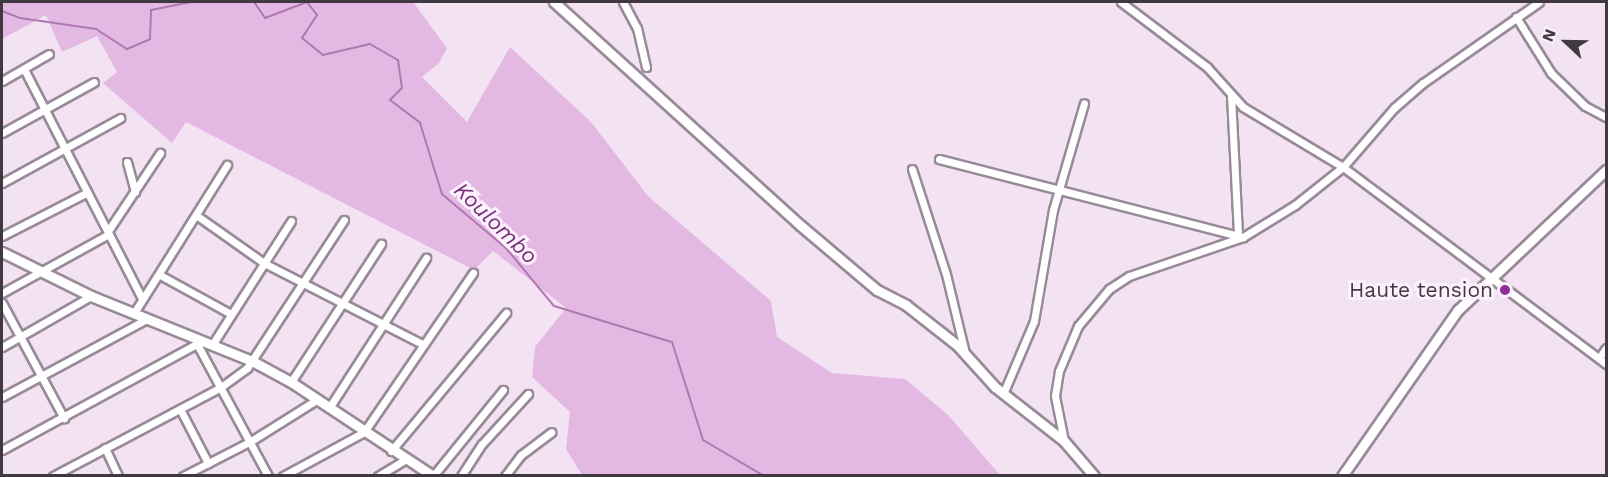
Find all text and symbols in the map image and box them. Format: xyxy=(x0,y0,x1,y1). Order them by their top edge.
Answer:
north arrow xyxy=(1536,12,1596,72)
text: N xyxy=(1538,26,1560,44)
water label: Koulombo xyxy=(449,177,543,269)
place label: Haute tension xyxy=(1349,277,1493,303)
marker: Haute tension xyxy=(1498,283,1512,297)

